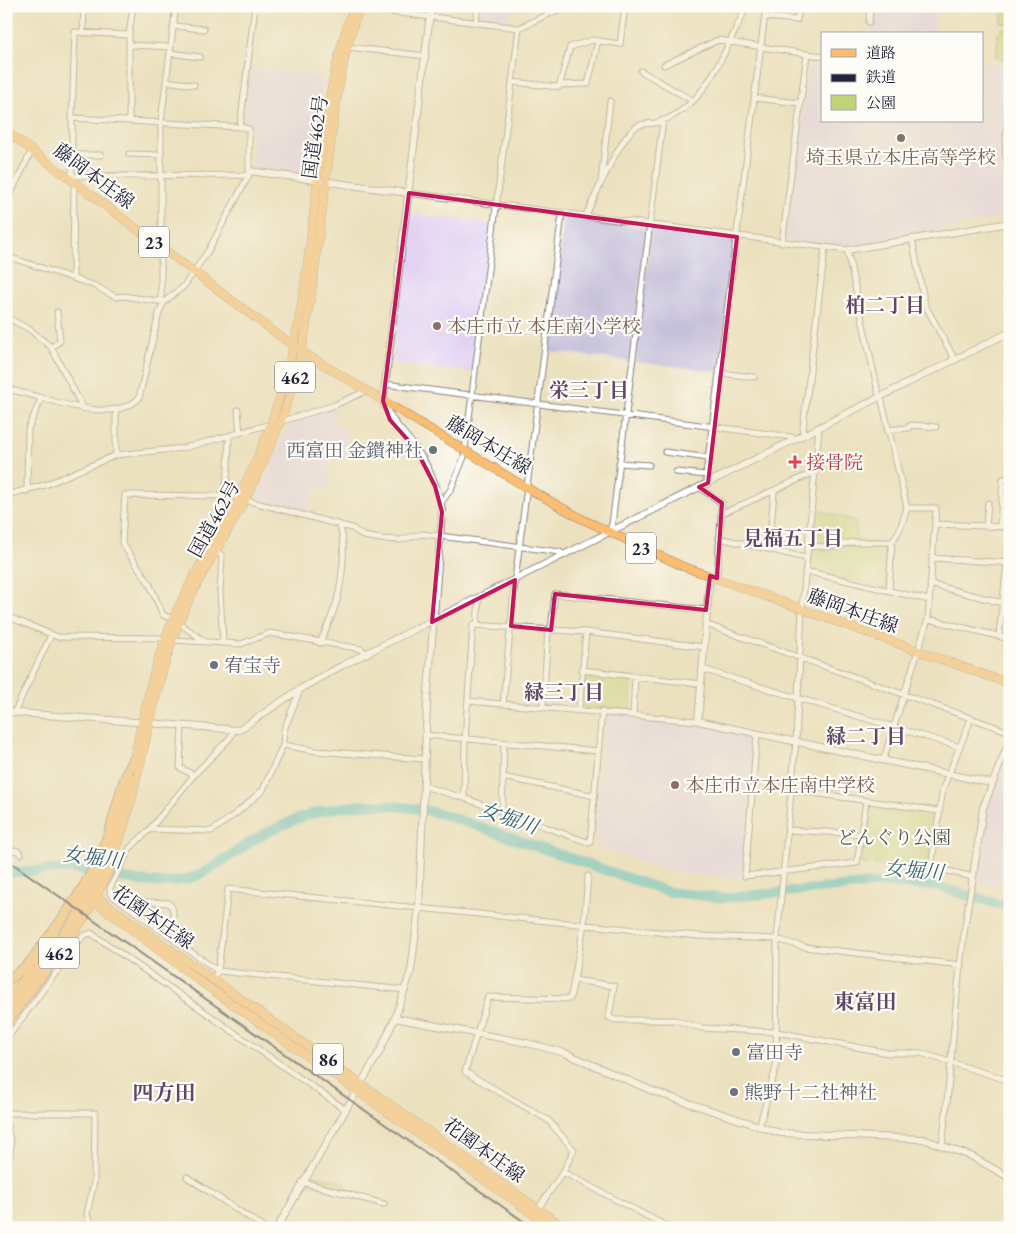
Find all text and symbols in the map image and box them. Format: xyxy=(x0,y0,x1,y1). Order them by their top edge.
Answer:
legend xyxy=(821,32,984,122)
text: 道路 xyxy=(866,43,896,62)
text: 鉄道 xyxy=(866,67,896,86)
street label: 国道462号 xyxy=(297,93,333,181)
text: 公園 xyxy=(866,93,896,112)
marker: 埼玉県立本庄高等学校 xyxy=(895,132,907,144)
street label: 藤岡本庄線 xyxy=(49,137,139,215)
place label: 埼玉県立本庄高等学校 xyxy=(806,145,996,170)
road number: 23 xyxy=(139,226,169,258)
district label: 柏二丁目 xyxy=(845,292,925,318)
place label: 本庄市立 本庄南小学校 xyxy=(447,314,641,339)
marker: 本庄市立 本庄南小学校 xyxy=(431,320,443,332)
road number: 462 xyxy=(275,362,315,392)
district label: 栄三丁目 xyxy=(549,377,629,403)
street label: 藤岡本庄線 xyxy=(442,410,536,480)
place label: 西富田 金鑚神社 xyxy=(286,438,423,463)
marker: 西富田 金鑚神社 xyxy=(427,444,439,456)
place label: 接骨院 xyxy=(806,450,863,475)
marker: 接骨院 xyxy=(788,455,802,469)
street label: 国道462号 xyxy=(183,476,245,562)
district label: 見福五丁目 xyxy=(743,525,843,551)
road number: 23 xyxy=(626,532,656,564)
street label: 藤岡本庄線 xyxy=(804,583,902,639)
place label: 宥宝寺 xyxy=(224,653,281,678)
marker: 宥宝寺 xyxy=(208,659,220,671)
district label: 緑三丁目 xyxy=(524,679,604,705)
district label: 緑二丁目 xyxy=(826,723,906,749)
place label: 本庄市立本庄南中学校 xyxy=(685,773,875,798)
marker: 本庄市立本庄南中学校 xyxy=(669,779,681,791)
water label: 女堀川 xyxy=(476,796,543,841)
park label: どんぐり公園 xyxy=(837,825,951,850)
water label: 女堀川 xyxy=(62,840,126,874)
water label: 女堀川 xyxy=(883,854,947,886)
street label: 花園本庄線 xyxy=(107,880,199,954)
road number: 462 xyxy=(39,938,79,968)
district label: 東富田 xyxy=(834,988,897,1015)
place label: 富田寺 xyxy=(746,1040,803,1065)
road number: 86 xyxy=(313,1044,343,1074)
marker: 富田寺 xyxy=(730,1046,742,1058)
district label: 四方田 xyxy=(133,1079,196,1106)
place label: 熊野十二社神社 xyxy=(744,1080,877,1105)
marker: 熊野十二社神社 xyxy=(728,1086,740,1098)
street label: 花園本庄線 xyxy=(438,1112,530,1188)

